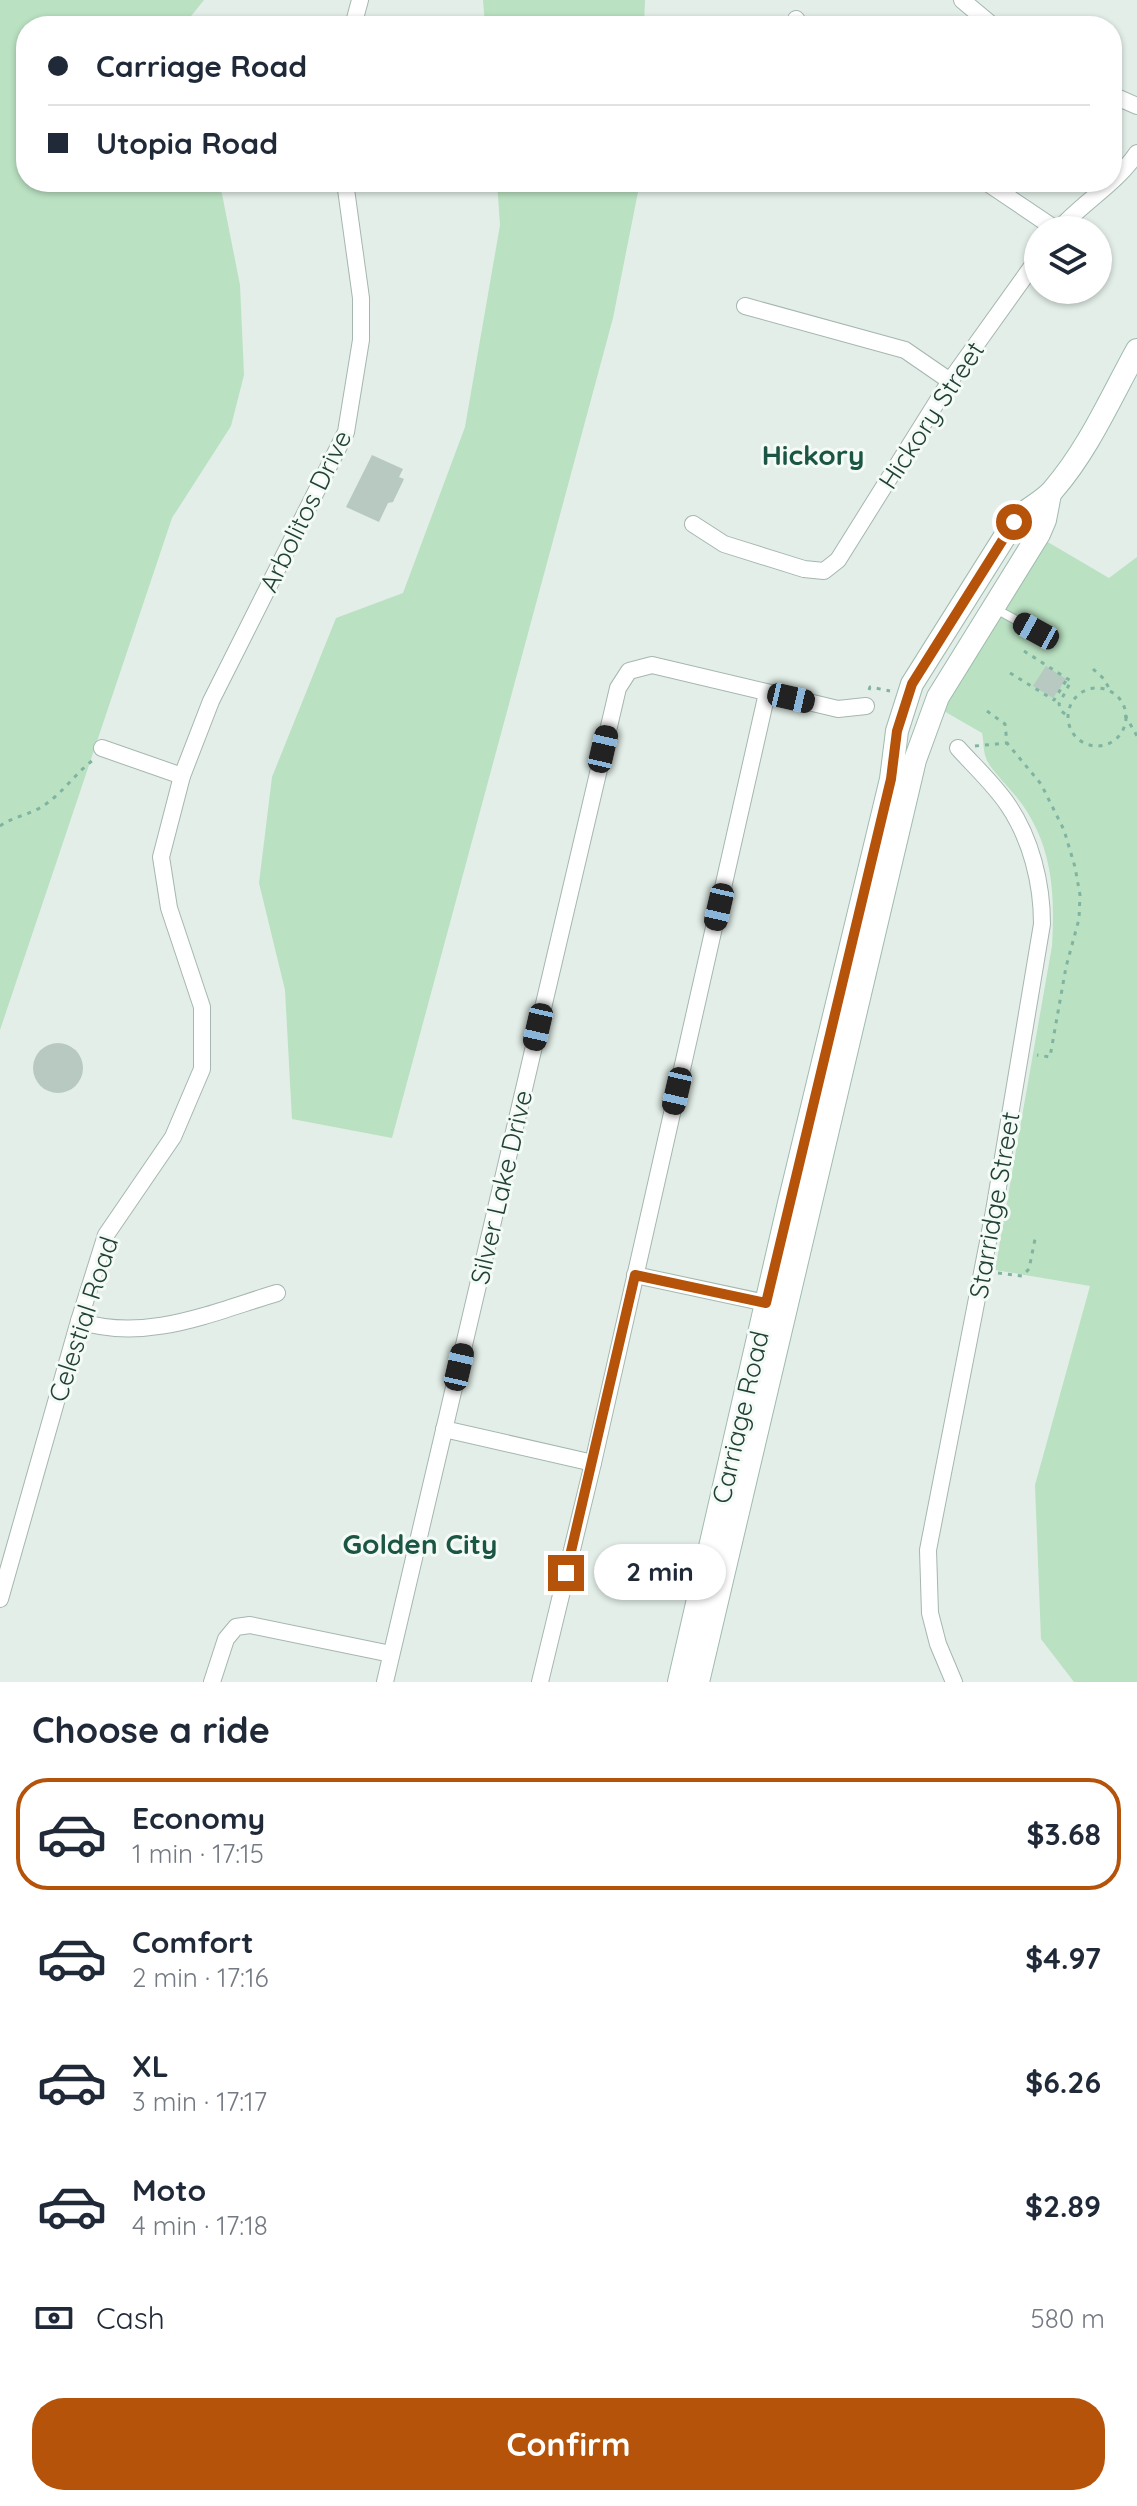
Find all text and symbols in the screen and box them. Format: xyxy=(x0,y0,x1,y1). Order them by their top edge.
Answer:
text: Carriage Road xyxy=(96,47,307,85)
text: Utopia Road xyxy=(96,124,278,162)
map controls xyxy=(1024,216,1112,304)
button: layers xyxy=(1024,216,1112,304)
street label: Hickory Street xyxy=(871,335,991,495)
street label: Arbolitos Drive xyxy=(252,425,358,597)
district label: Hickory xyxy=(762,437,864,472)
route start xyxy=(996,504,1032,540)
car xyxy=(1009,609,1063,653)
car xyxy=(765,681,817,715)
car xyxy=(586,723,620,775)
car xyxy=(702,881,736,933)
car xyxy=(521,1001,555,1053)
car xyxy=(660,1065,694,1117)
street label: Silver Lake Drive xyxy=(463,1087,539,1287)
street label: Starridge Street xyxy=(961,1109,1027,1301)
street label: Celestial Road xyxy=(41,1232,125,1406)
street label: Carriage Road xyxy=(704,1328,776,1506)
car xyxy=(442,1341,476,1393)
district label: Golden City xyxy=(343,1526,497,1561)
callout: 2 min xyxy=(594,1545,726,1601)
route end xyxy=(548,1555,584,1591)
text: 2 min xyxy=(626,1555,694,1588)
text: Choose a ride xyxy=(32,1707,270,1752)
icon: car xyxy=(36,1798,108,1870)
text: Economy xyxy=(132,1799,265,1837)
text: $3.68 xyxy=(1026,1815,1101,1853)
text: 1 min · 17:15 xyxy=(132,1837,264,1870)
icon: car xyxy=(36,1922,108,1994)
text: Comfort xyxy=(132,1923,253,1961)
text: $4.97 xyxy=(1025,1939,1101,1977)
text: 2 min · 17:16 xyxy=(132,1961,269,1994)
icon: car xyxy=(36,2046,108,2118)
text: XL xyxy=(132,2047,169,2085)
text: $6.26 xyxy=(1025,2063,1101,2101)
text: 3 min · 17:17 xyxy=(132,2085,267,2118)
icon: car xyxy=(36,2170,108,2242)
text: Moto xyxy=(132,2171,206,2209)
text: $2.89 xyxy=(1025,2187,1101,2225)
text: 4 min · 17:18 xyxy=(132,2209,268,2242)
icon: cash xyxy=(32,2296,76,2340)
text: Cash xyxy=(96,2299,165,2337)
text: 580 m xyxy=(1031,2302,1105,2335)
button: Confirm xyxy=(32,2398,1105,2490)

